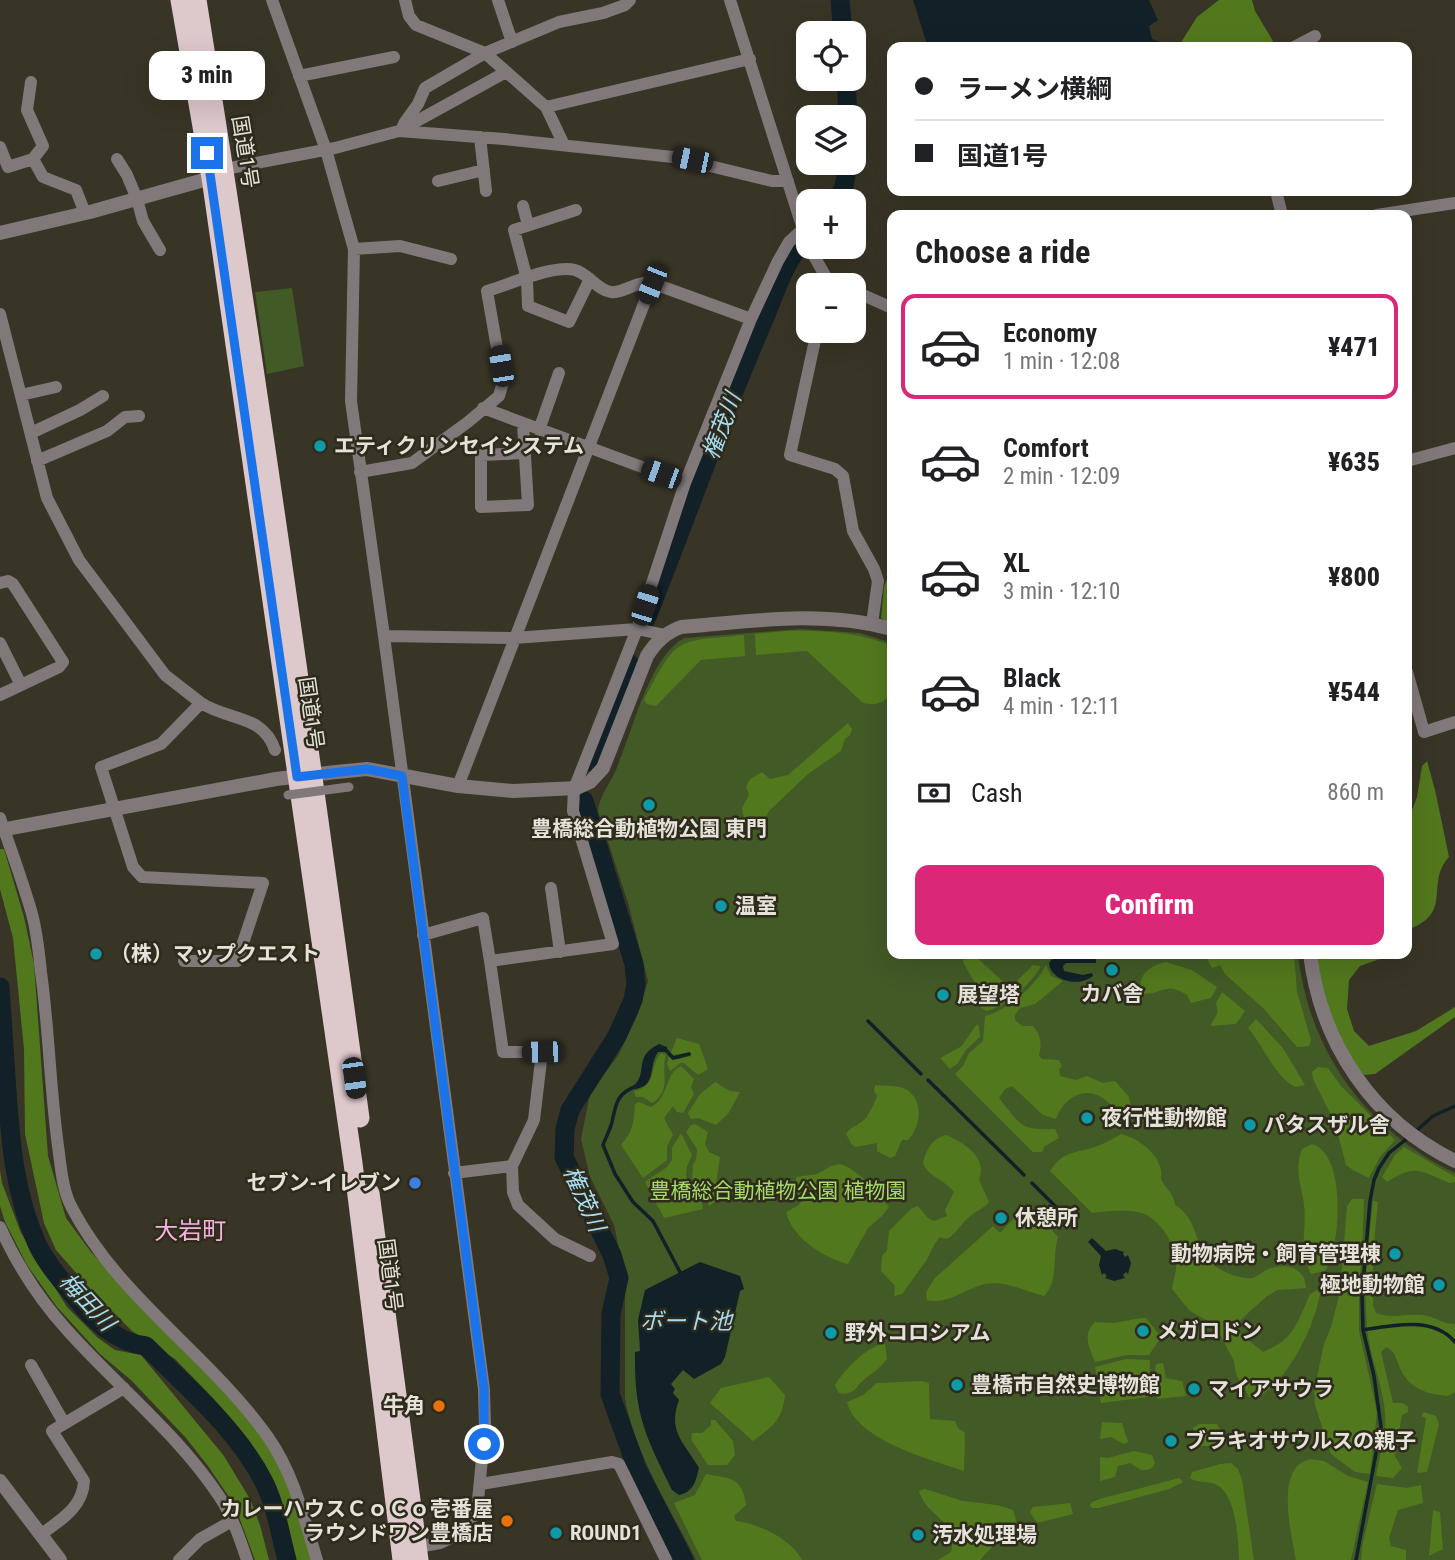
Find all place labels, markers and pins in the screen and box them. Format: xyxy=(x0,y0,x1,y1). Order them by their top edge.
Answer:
place label: エティクリンセイシステム xyxy=(334,434,584,458)
marker: エティクリンセイシステム xyxy=(312,438,328,454)
marker: 豊橋総合動植物公園 東門 xyxy=(641,797,657,813)
place label: 豊橋総合動植物公園 東門 xyxy=(531,817,767,841)
place label: 温室 xyxy=(735,894,777,918)
marker: 温室 xyxy=(713,898,729,914)
place label: （株）マップクエスト xyxy=(110,942,320,966)
marker: （株）マップクエスト xyxy=(88,946,104,962)
marker: カバ舎 xyxy=(1104,962,1120,978)
place label: カバ舎 xyxy=(1081,982,1144,1006)
place label: 展望塔 xyxy=(957,983,1020,1007)
marker: 展望塔 xyxy=(935,987,951,1003)
place label: 夜行性動物館 xyxy=(1101,1106,1227,1130)
marker: 夜行性動物館 xyxy=(1079,1110,1095,1126)
place label: パタスザル舎 xyxy=(1264,1113,1390,1137)
marker: パタスザル舎 xyxy=(1242,1117,1258,1133)
place label: セブン-イレブン xyxy=(246,1171,401,1195)
marker: セブン-イレブン xyxy=(407,1175,423,1191)
place label: 休憩所 xyxy=(1015,1206,1078,1230)
marker: 休憩所 xyxy=(993,1210,1009,1226)
place label: 動物病院・飼育管理棟 xyxy=(1171,1242,1381,1266)
marker: 動物病院・飼育管理棟 xyxy=(1387,1246,1403,1262)
place label: 極地動物館 xyxy=(1320,1273,1425,1297)
marker: 極地動物館 xyxy=(1431,1277,1447,1293)
place label: メガロドン xyxy=(1157,1319,1262,1343)
place label: 野外コロシアム xyxy=(845,1321,991,1345)
marker: メガロドン xyxy=(1135,1323,1151,1339)
marker: 野外コロシアム xyxy=(823,1325,839,1341)
place label: 豊橋市自然史博物館 xyxy=(971,1373,1160,1397)
marker: 豊橋市自然史博物館 xyxy=(949,1377,965,1393)
place label: マイアサウラ xyxy=(1208,1377,1334,1401)
marker: マイアサウラ xyxy=(1186,1381,1202,1397)
place label: 牛角 xyxy=(383,1394,425,1418)
marker: 牛角 xyxy=(431,1398,447,1414)
place label: ブラキオサウルスの親子 xyxy=(1185,1429,1416,1453)
marker: ブラキオサウルスの親子 xyxy=(1163,1433,1179,1449)
place label: カレーハウスＣｏＣｏ壱番屋 ラウンドワン豊橋店 xyxy=(220,1497,493,1545)
marker: カレーハウスＣｏＣｏ壱番屋 ラウンドワン豊橋店 xyxy=(499,1513,515,1529)
place label: ROUND1 xyxy=(570,1521,642,1545)
place label: 汚水処理場 xyxy=(932,1523,1037,1547)
marker: ROUND1 xyxy=(548,1525,564,1541)
marker: 汚水処理場 xyxy=(910,1527,926,1543)

